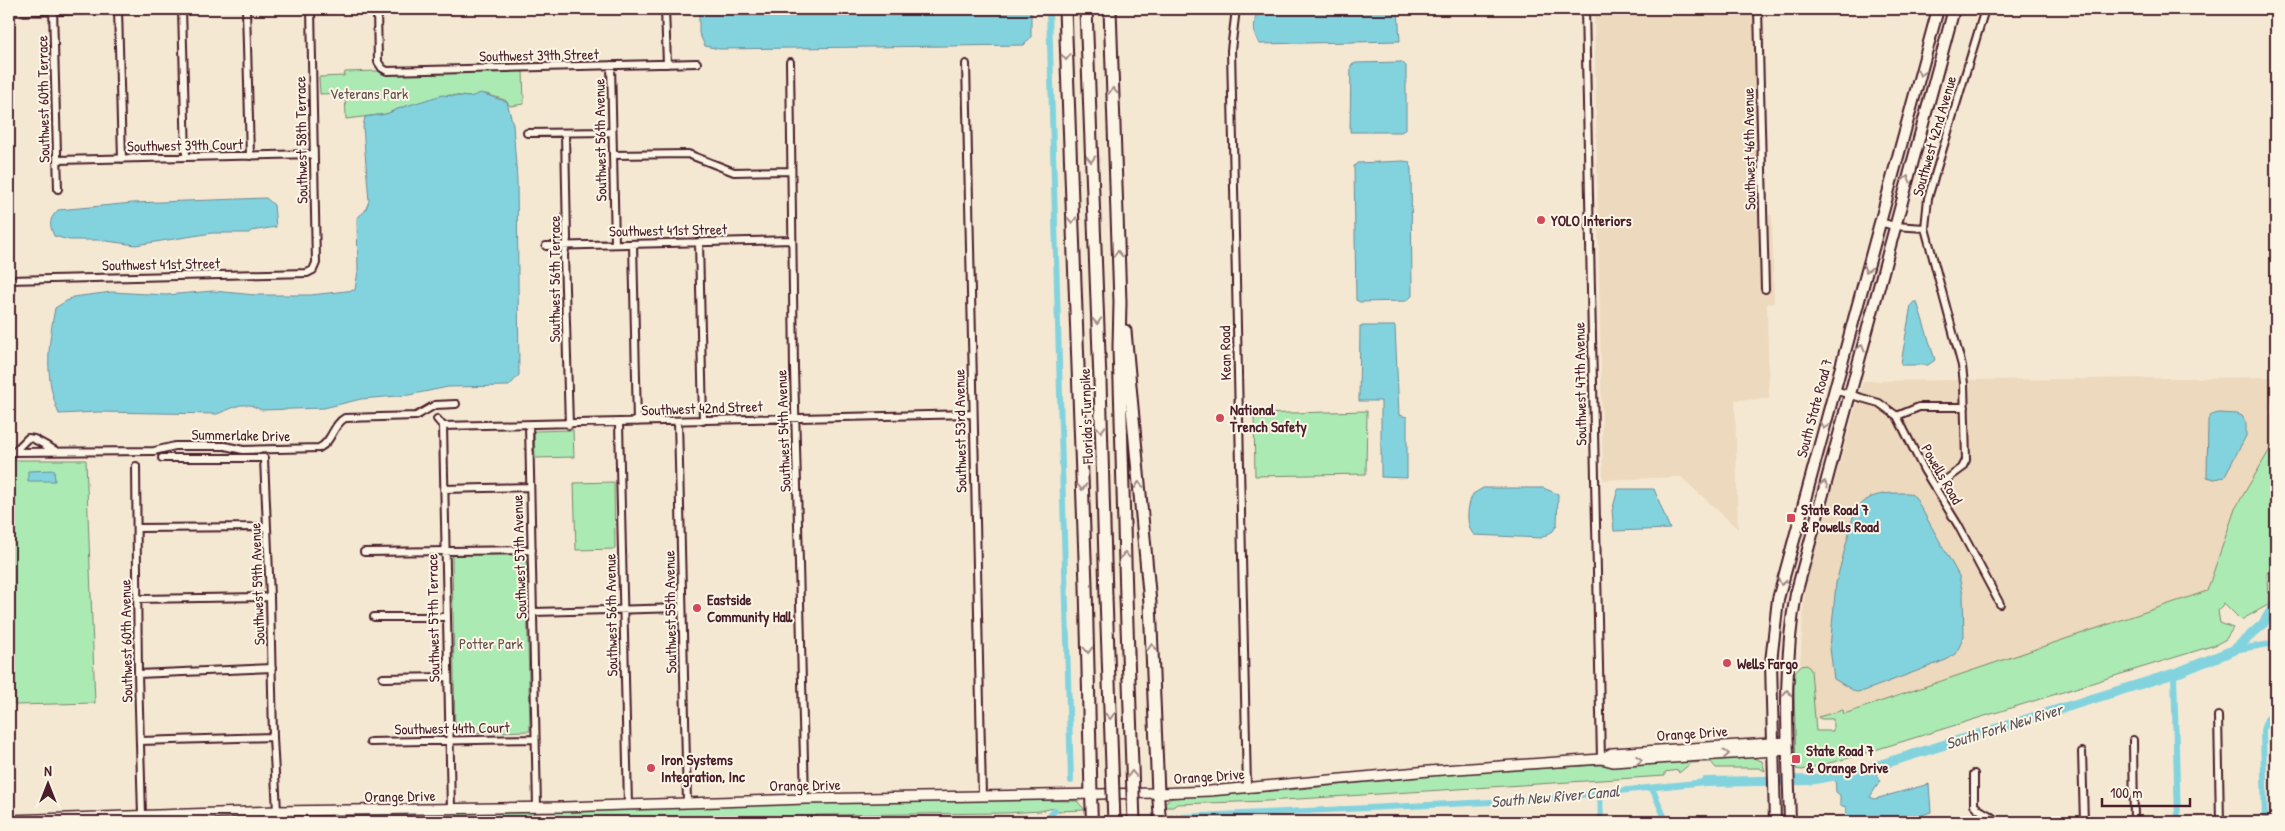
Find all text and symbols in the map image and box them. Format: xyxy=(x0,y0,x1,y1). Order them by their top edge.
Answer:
street label: Southwest 60th Terrace xyxy=(31,35,55,163)
street label: Southwest 39th Street xyxy=(479,43,600,67)
one-way arrow xyxy=(1061,54,1072,62)
one-way arrow xyxy=(1916,68,1926,76)
street label: Southwest 42nd Avenue xyxy=(1907,73,1961,199)
street label: Southwest 58th Terrace xyxy=(289,76,313,204)
street label: Southwest 56th Avenue xyxy=(588,78,612,202)
park label: Veterans Park xyxy=(330,83,408,104)
one-way arrow xyxy=(1107,87,1118,95)
street label: Southwest 46th Avenue xyxy=(1737,88,1761,210)
street label: Southwest 39th Court xyxy=(127,133,244,157)
one-way arrow xyxy=(1085,155,1096,163)
one-way arrow xyxy=(1902,175,1912,183)
place label: YOLO Interiors xyxy=(1551,210,1632,231)
marker: YOLO Interiors xyxy=(1535,214,1547,226)
street label: Southwest 56th Terrace xyxy=(544,215,565,343)
one-way arrow xyxy=(1067,216,1078,224)
street label: Southwest 41st Street xyxy=(609,218,728,242)
one-way arrow xyxy=(1113,249,1124,257)
street label: Southwest 41st Street xyxy=(102,252,221,276)
one-way arrow xyxy=(1863,264,1873,272)
one-way arrow xyxy=(1092,317,1103,325)
street label: Southwest 47th Avenue xyxy=(1568,322,1592,446)
street label: Kean Road xyxy=(1214,325,1236,380)
one-way arrow xyxy=(1855,343,1866,352)
street label: South State Road 7 xyxy=(1791,356,1837,460)
street label: Florida's Turnpike xyxy=(1074,368,1098,465)
street label: Southwest 54th Avenue xyxy=(770,369,796,493)
street label: Southwest 53rd Avenue xyxy=(948,369,972,493)
street label: Southwest 42nd Street xyxy=(641,395,764,421)
place label: National Trench Safety xyxy=(1229,399,1307,438)
marker: National Trench Safety xyxy=(1214,412,1226,424)
one-way arrow xyxy=(1820,421,1830,429)
street label: Summerlake Drive xyxy=(191,424,291,446)
one-way arrow xyxy=(1096,425,1107,433)
street label: Powells Road xyxy=(1916,440,1968,508)
one-way arrow xyxy=(1818,479,1829,488)
one-way arrow xyxy=(1134,481,1145,489)
one-way arrow xyxy=(1077,483,1088,491)
street label: Southwest 57th Avenue xyxy=(506,494,532,620)
place label: State Road 7 & Powells Road xyxy=(1801,499,1879,537)
marker: State Road 7 & Powells Road xyxy=(1785,512,1797,524)
street label: Southwest 59th Avenue xyxy=(244,522,270,646)
street label: Southwest 55th Avenue xyxy=(658,550,682,674)
one-way arrow xyxy=(1120,551,1130,558)
street label: Southwest 56th Avenue xyxy=(599,553,623,677)
street label: Southwest 57th Terrace xyxy=(421,554,445,682)
one-way arrow xyxy=(1777,578,1788,587)
street label: Southwest 60th Avenue xyxy=(114,579,138,703)
place label: Eastside Community Hall xyxy=(707,589,793,628)
marker: Eastside Community Hall xyxy=(691,602,703,614)
park label: Potter Park xyxy=(459,633,523,654)
one-way arrow xyxy=(1147,643,1157,650)
one-way arrow xyxy=(1082,646,1093,654)
place label: Wells Fargo xyxy=(1737,653,1798,675)
marker: Wells Fargo xyxy=(1721,657,1733,669)
one-way arrow xyxy=(1782,689,1792,696)
water label: South Fork New River xyxy=(1943,697,2067,754)
one-way arrow xyxy=(1105,712,1115,720)
street label: Southwest 44th Court xyxy=(394,716,511,740)
street label: Orange Drive xyxy=(1656,720,1728,746)
place label: State Road 7 & Orange Drive xyxy=(1806,740,1889,779)
place label: Iron Systems Integration, Inc xyxy=(661,749,746,788)
one-way arrow xyxy=(1722,749,1730,760)
marker: State Road 7 & Orange Drive xyxy=(1790,753,1802,765)
one-way arrow xyxy=(1636,755,1644,766)
north arrow xyxy=(22,758,72,808)
text: N xyxy=(44,761,52,780)
marker: Iron Systems Integration, Inc xyxy=(645,762,657,774)
street label: Orange Drive xyxy=(1173,763,1245,789)
one-way arrow xyxy=(1127,769,1137,777)
street label: Orange Drive xyxy=(769,774,841,796)
scale bar xyxy=(2102,776,2190,808)
water label: South New River Canal xyxy=(1490,779,1621,813)
text: 100 m xyxy=(2110,782,2143,803)
street label: Orange Drive xyxy=(364,785,436,807)

